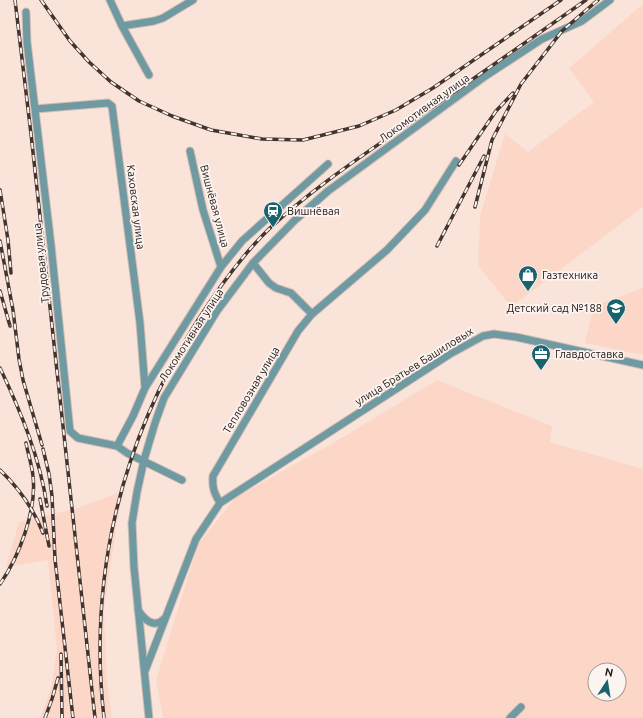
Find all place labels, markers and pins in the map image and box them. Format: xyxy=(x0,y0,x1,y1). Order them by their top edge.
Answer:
station icon: Вишнёвая xyxy=(262,200,284,228)
place label: Вишнёвая xyxy=(287,205,340,217)
shop icon: Газтехника xyxy=(517,264,539,292)
place label: Газтехника xyxy=(542,269,598,281)
school or university icon: Детский сад №188 xyxy=(605,297,627,325)
place label: Детский сад №188 xyxy=(507,302,602,314)
office icon: Главдоставка xyxy=(530,343,552,371)
place label: Главдоставка xyxy=(555,348,624,360)

